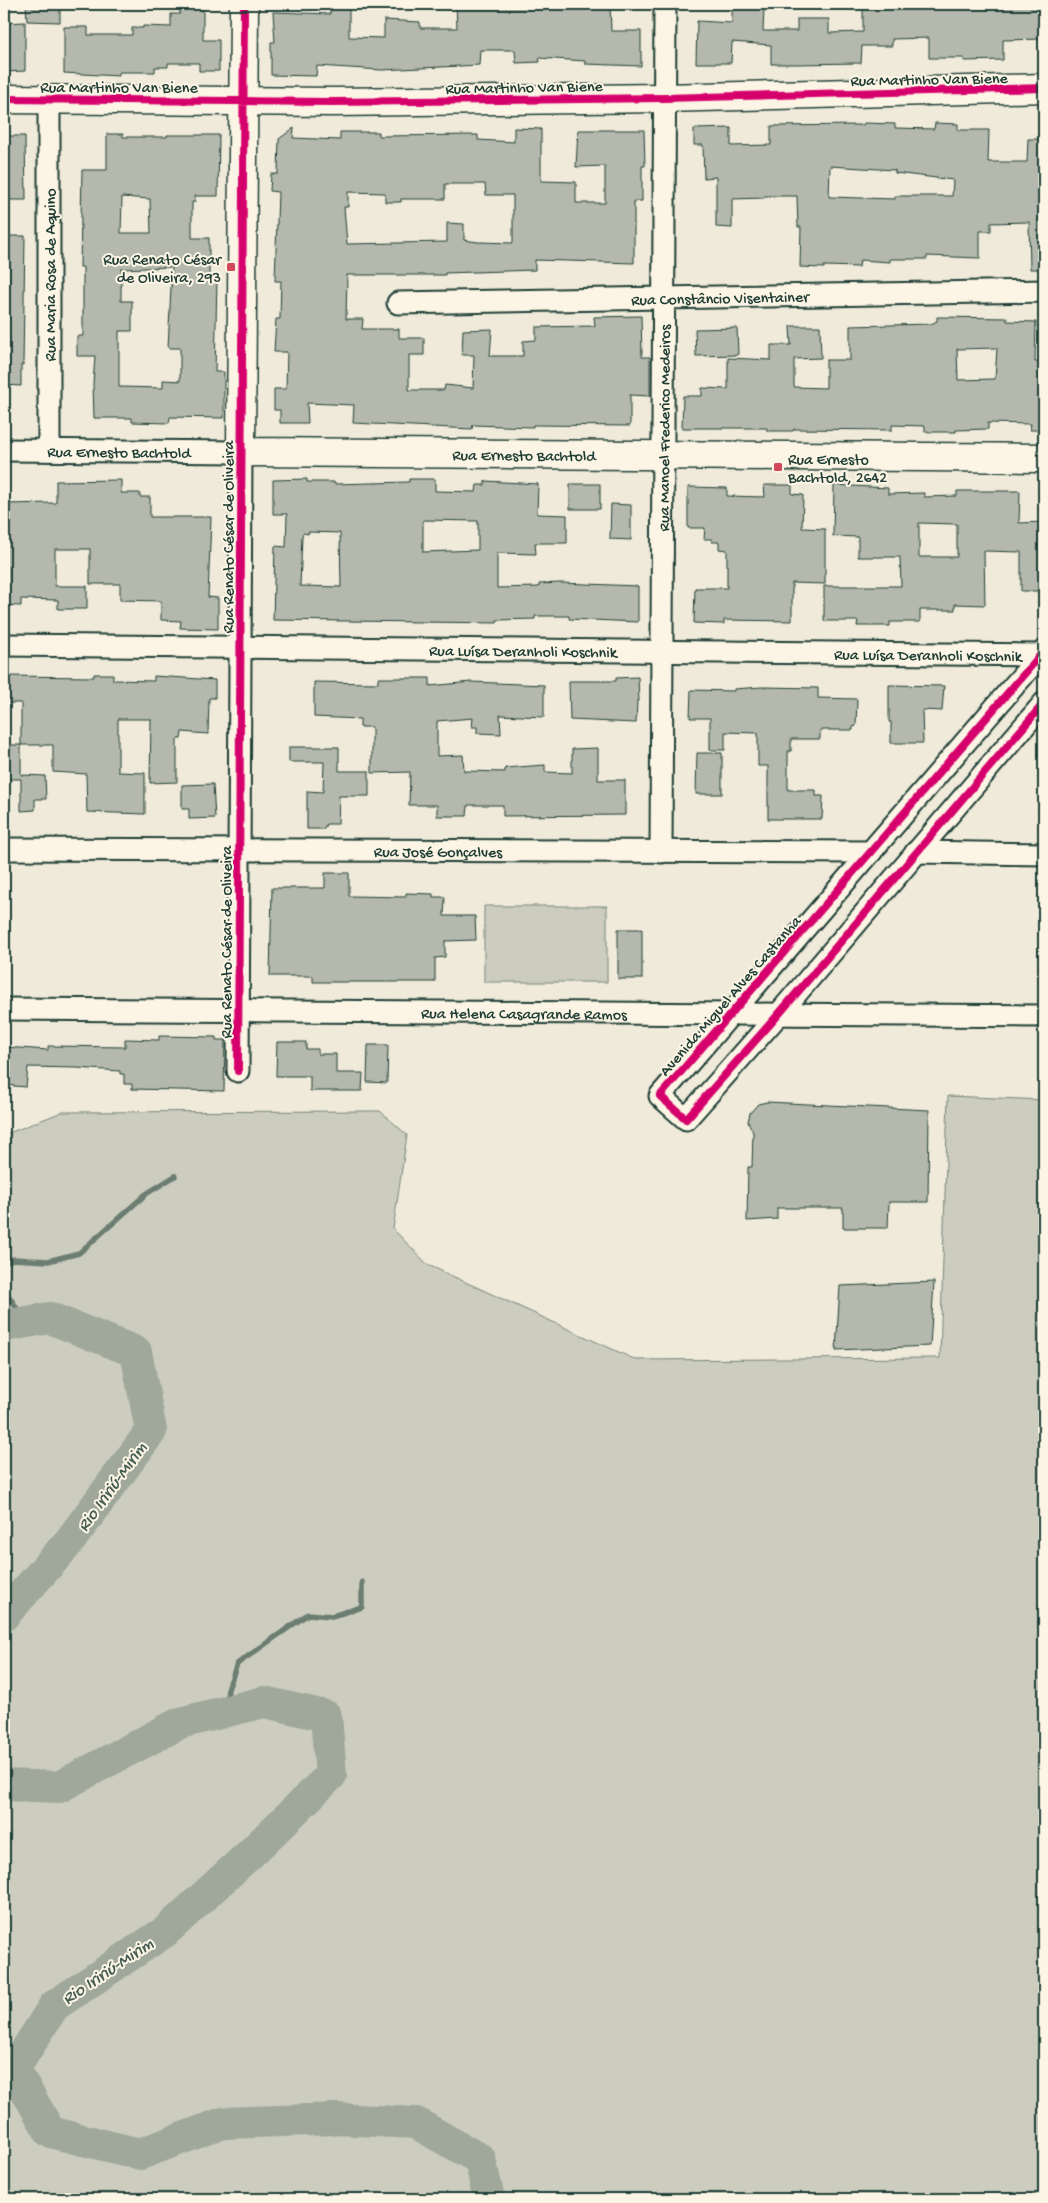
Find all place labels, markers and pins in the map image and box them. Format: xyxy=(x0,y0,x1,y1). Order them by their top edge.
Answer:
place label: Rua Renato César de Oliveira, 293 xyxy=(103,252,222,289)
marker: Rua Renato César de Oliveira, 293 xyxy=(225,261,237,273)
place label: Rua Ernesto Bachtold, 2642 xyxy=(787,452,887,489)
marker: Rua Ernesto Bachtold, 2642 xyxy=(772,461,784,473)

